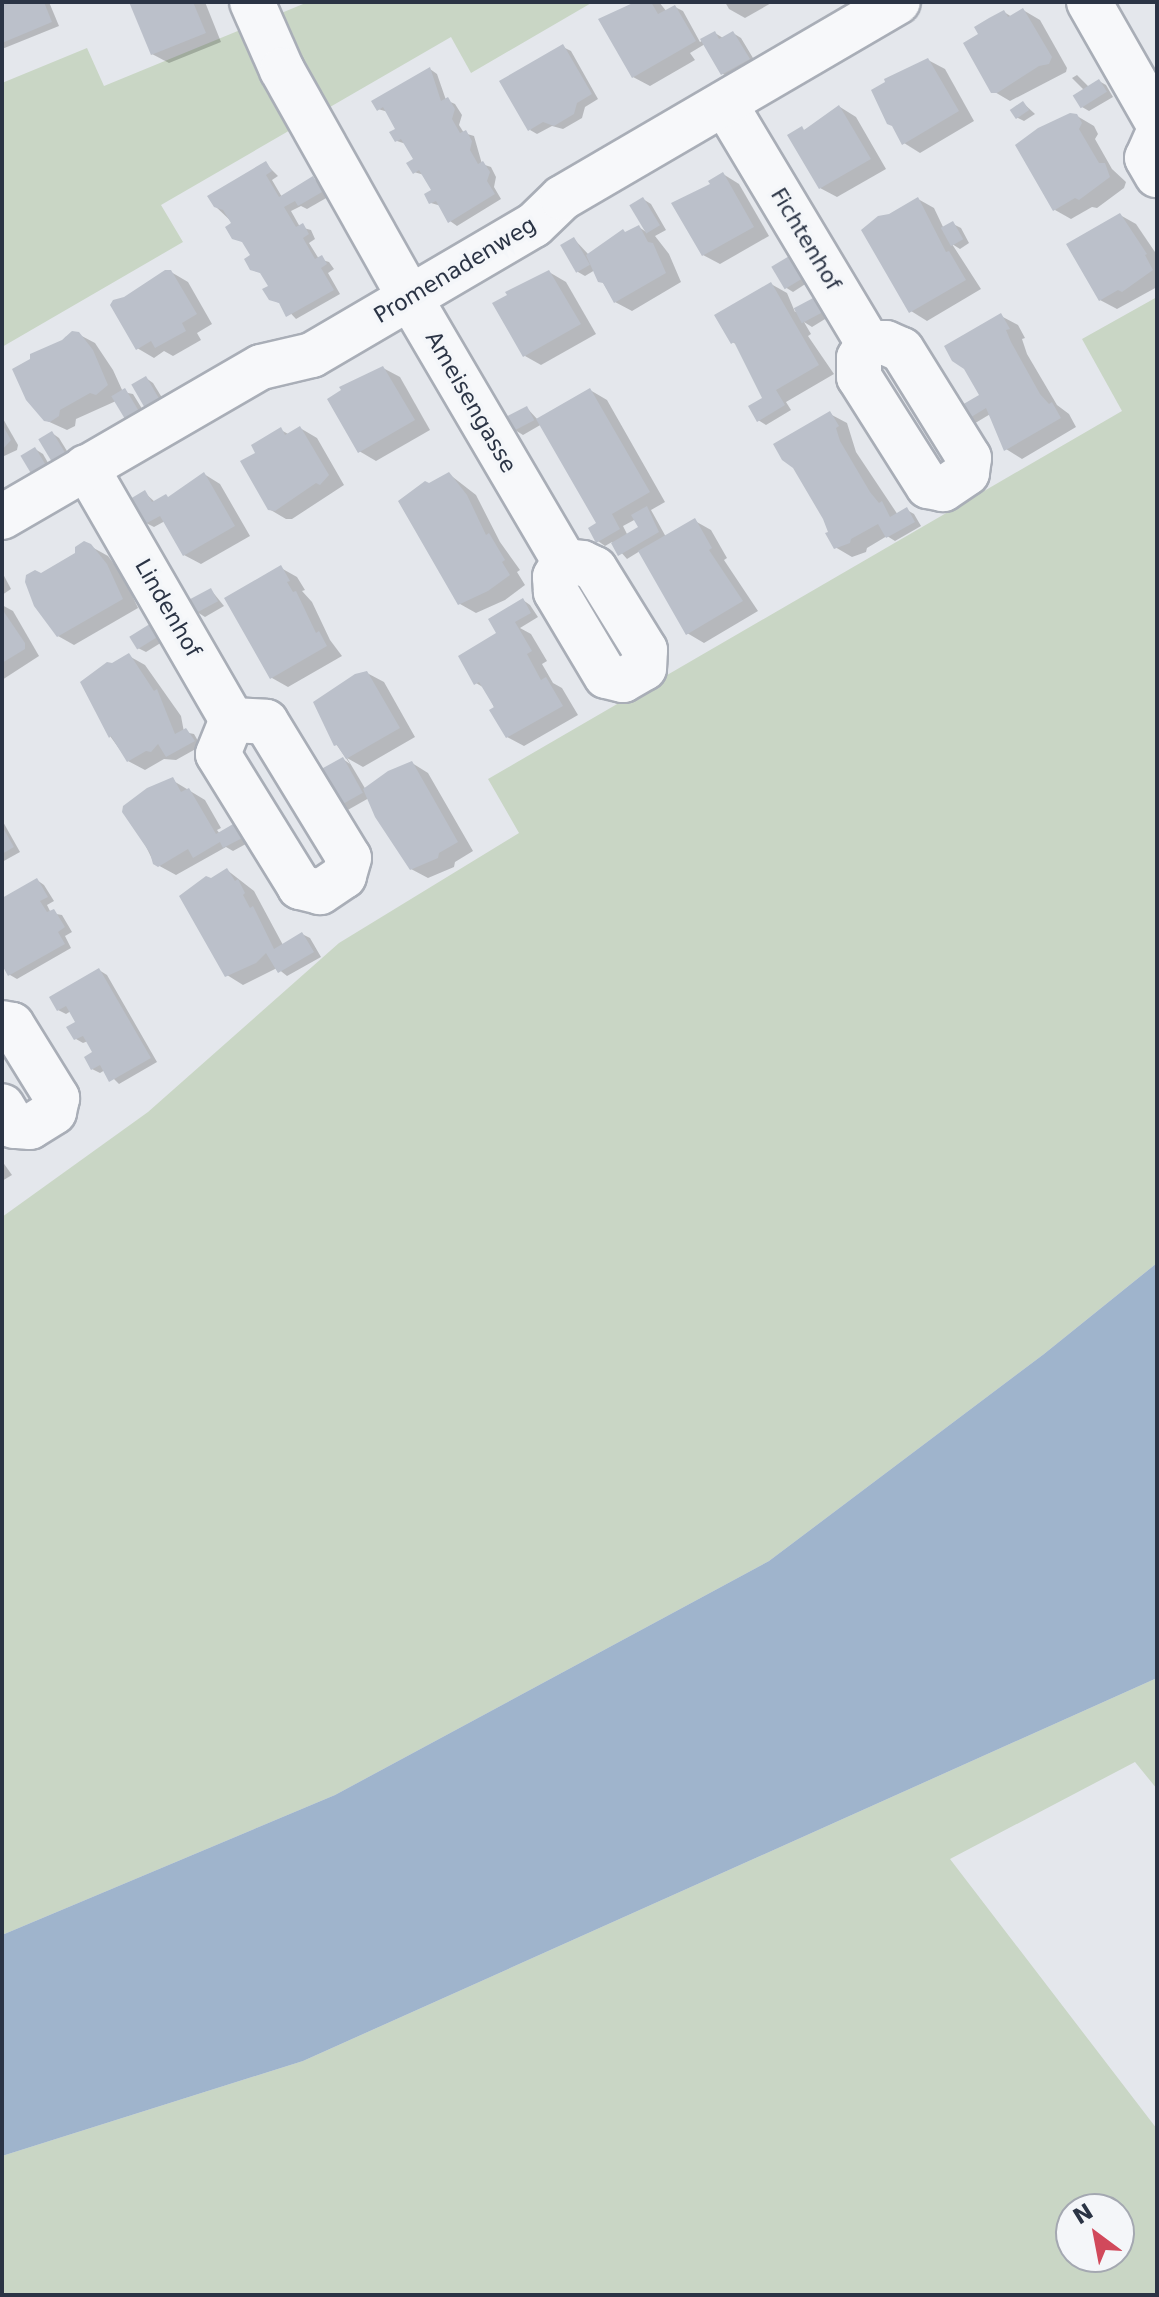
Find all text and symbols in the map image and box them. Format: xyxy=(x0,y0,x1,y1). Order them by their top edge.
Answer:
street label: Fichtenhof xyxy=(765,183,847,295)
street label: Promenadenweg xyxy=(369,211,541,329)
street label: Ameisengasse xyxy=(420,327,522,477)
street label: Lindenhof xyxy=(129,554,207,662)
north arrow xyxy=(1055,2193,1135,2273)
text: N xyxy=(1069,2198,1098,2229)

